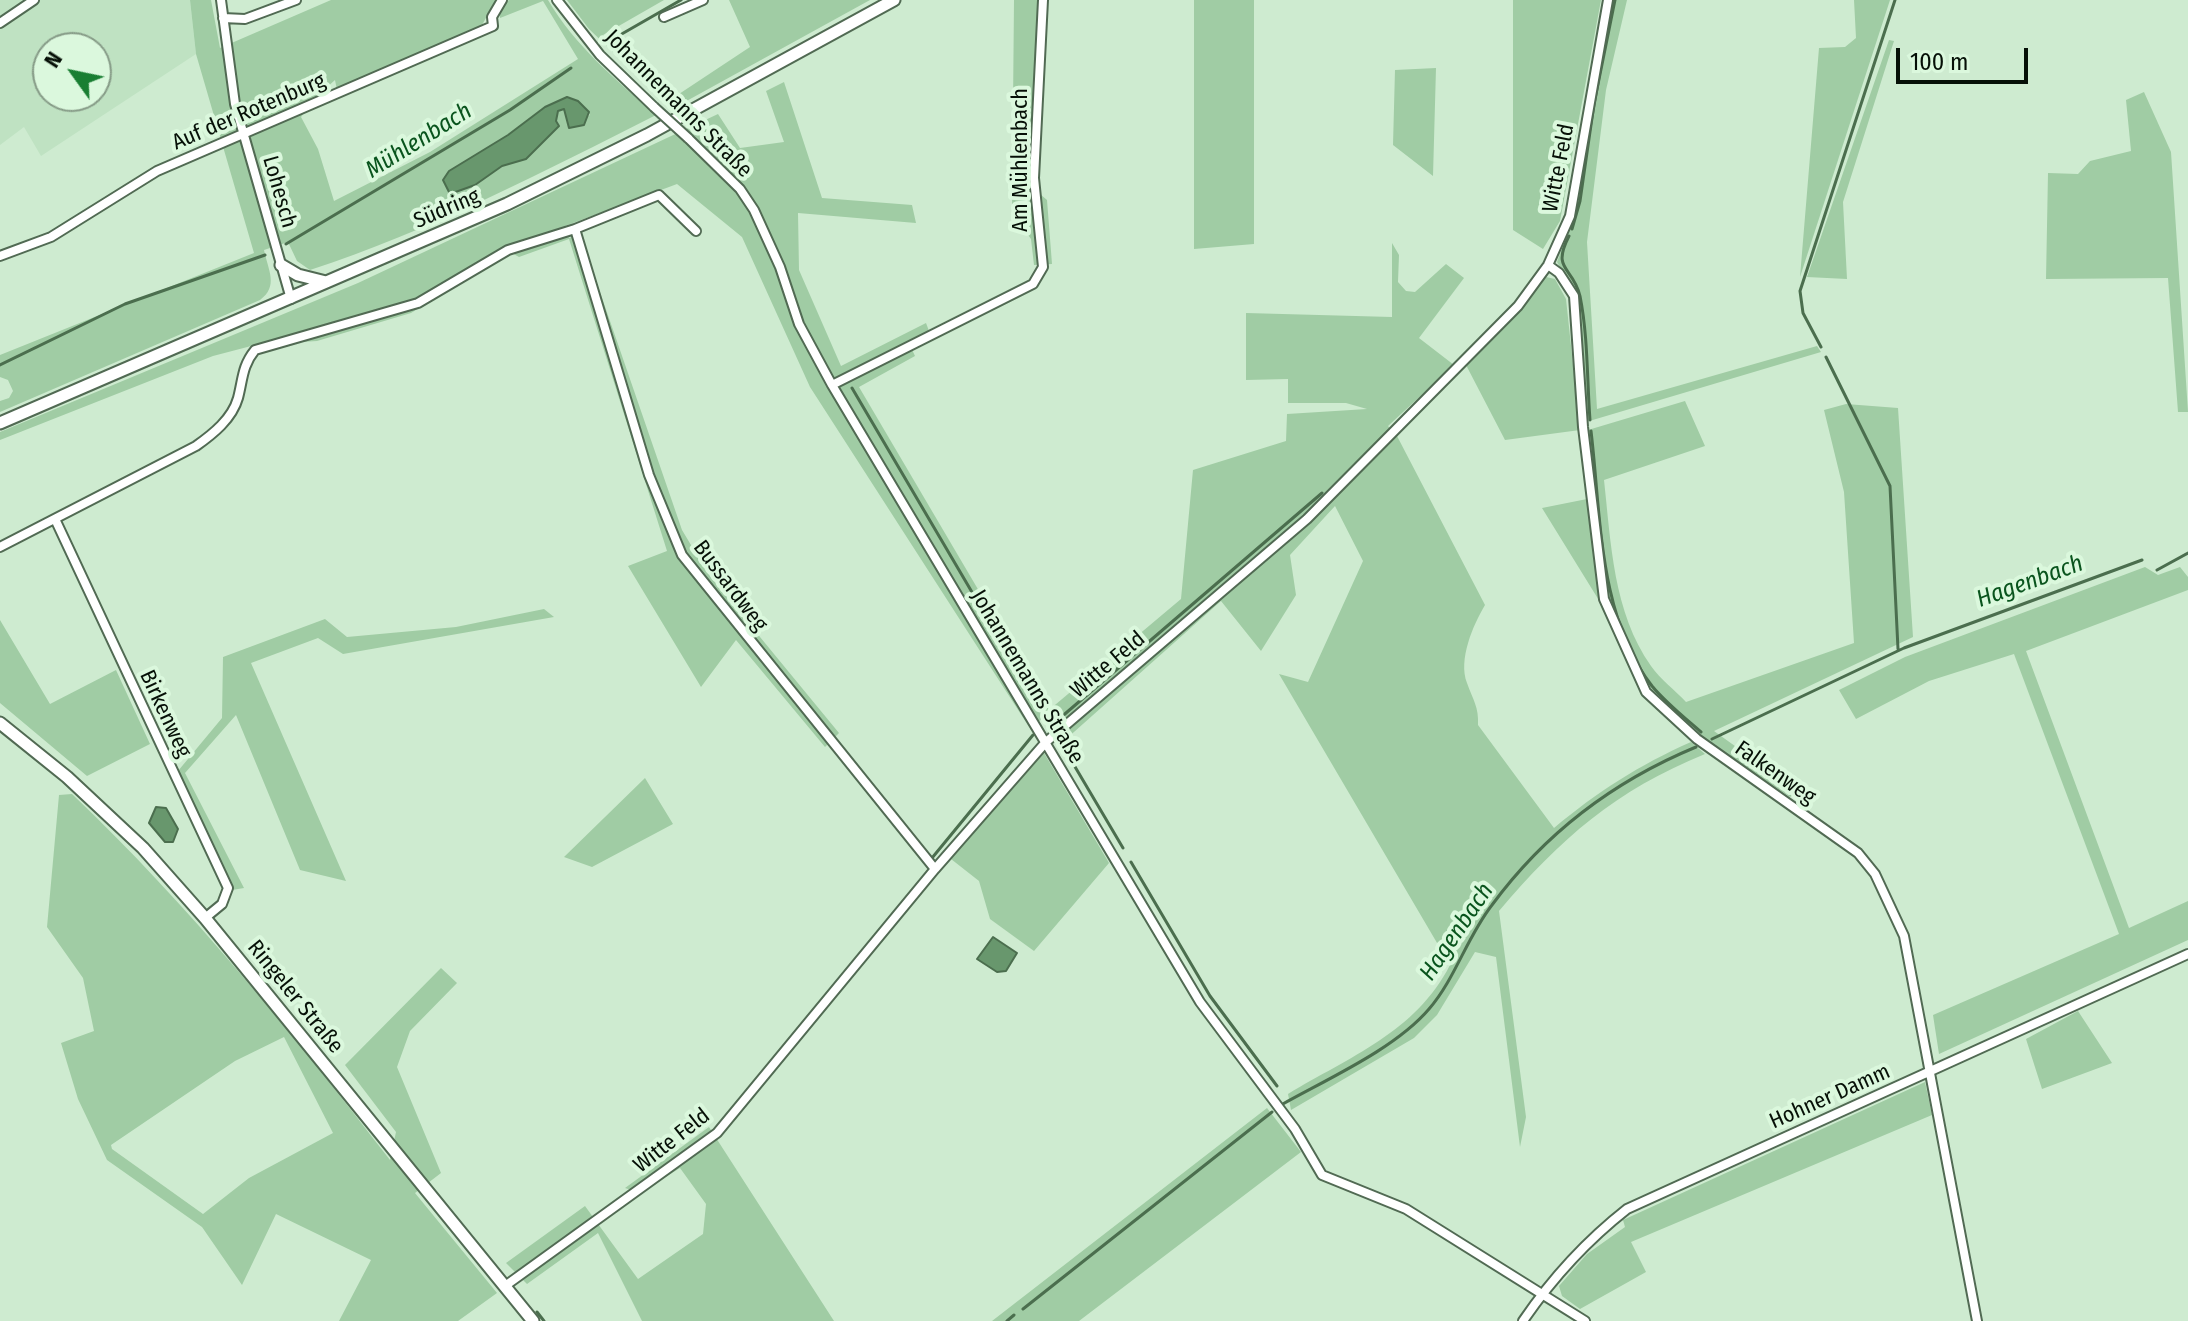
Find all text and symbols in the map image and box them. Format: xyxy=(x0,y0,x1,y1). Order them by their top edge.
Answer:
street label: Johannemanns Straße xyxy=(599,25,757,183)
north arrow xyxy=(32,32,112,112)
scale bar xyxy=(1900,32,2032,82)
text: N xyxy=(38,47,68,73)
text: 100 m xyxy=(1910,48,1968,76)
street label: Auf der Rotenburg xyxy=(168,68,330,156)
street label: Am Mühlenbach xyxy=(1008,88,1034,232)
water label: Mühlenbach xyxy=(361,97,477,185)
street label: Witte Feld xyxy=(1538,122,1580,214)
street label: Lohesch xyxy=(256,153,302,231)
street label: Südring xyxy=(410,183,484,235)
street label: Bussardweg xyxy=(687,535,773,637)
water label: Hagenbach xyxy=(1973,549,2087,615)
street label: Johannemanns Straße xyxy=(965,585,1089,769)
street label: Witte Feld xyxy=(1065,626,1151,704)
street label: Birkenweg xyxy=(133,666,197,762)
street label: Falkenweg xyxy=(1729,736,1821,810)
water label: Hagenbach xyxy=(1414,878,1500,986)
street label: Ringeler Straße xyxy=(241,935,349,1059)
street label: Hohner Damm xyxy=(1766,1059,1894,1135)
street label: Witte Feld xyxy=(629,1103,715,1179)

